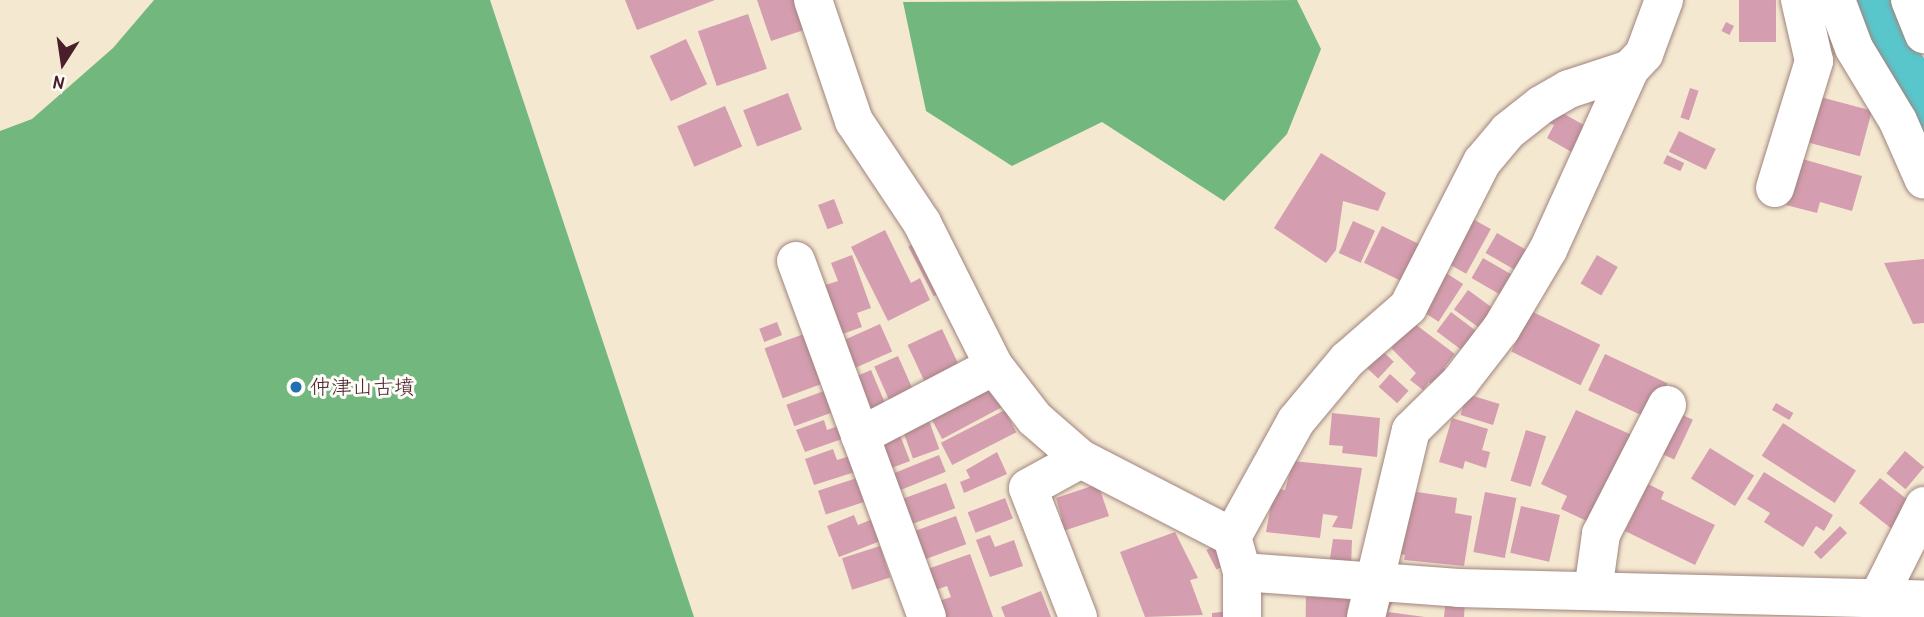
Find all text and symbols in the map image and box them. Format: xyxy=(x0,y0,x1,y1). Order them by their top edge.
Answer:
north arrow xyxy=(28,28,98,98)
text: N xyxy=(51,70,66,97)
place label: 仲津山古墳 xyxy=(310,374,415,400)
marker: 仲津山古墳 xyxy=(288,379,304,395)

